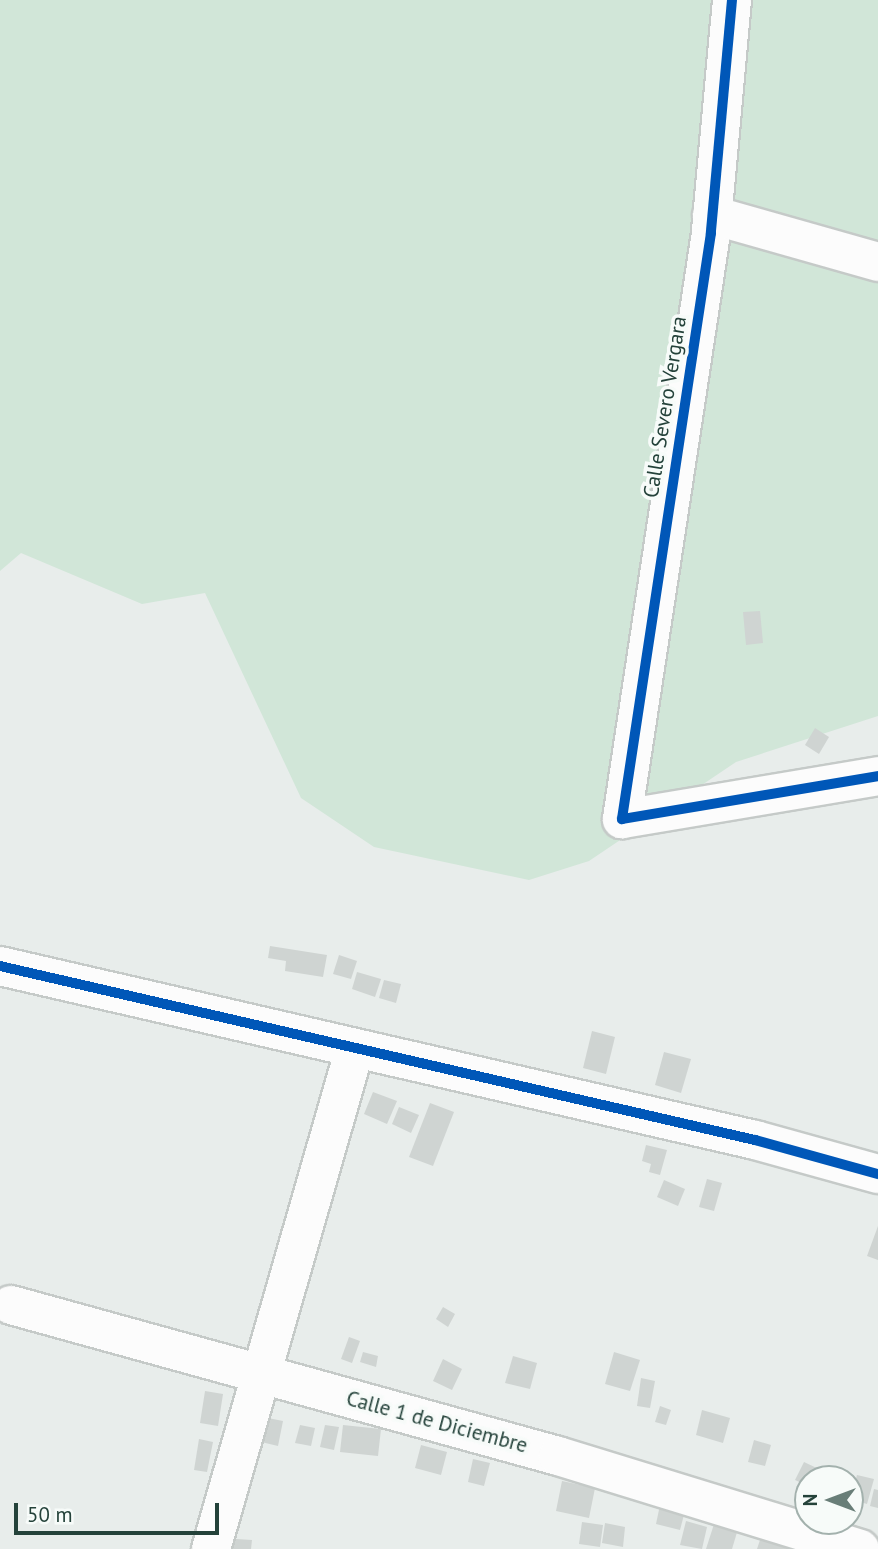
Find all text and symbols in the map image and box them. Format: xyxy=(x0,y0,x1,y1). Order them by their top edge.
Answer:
street label: Calle Severo Vergara xyxy=(638,314,692,500)
street label: Calle 1 de Diciembre xyxy=(344,1386,530,1458)
north arrow xyxy=(794,1465,864,1535)
scale bar xyxy=(18,1490,222,1534)
text: N xyxy=(798,1494,822,1506)
text: 50 m xyxy=(27,1501,73,1528)

